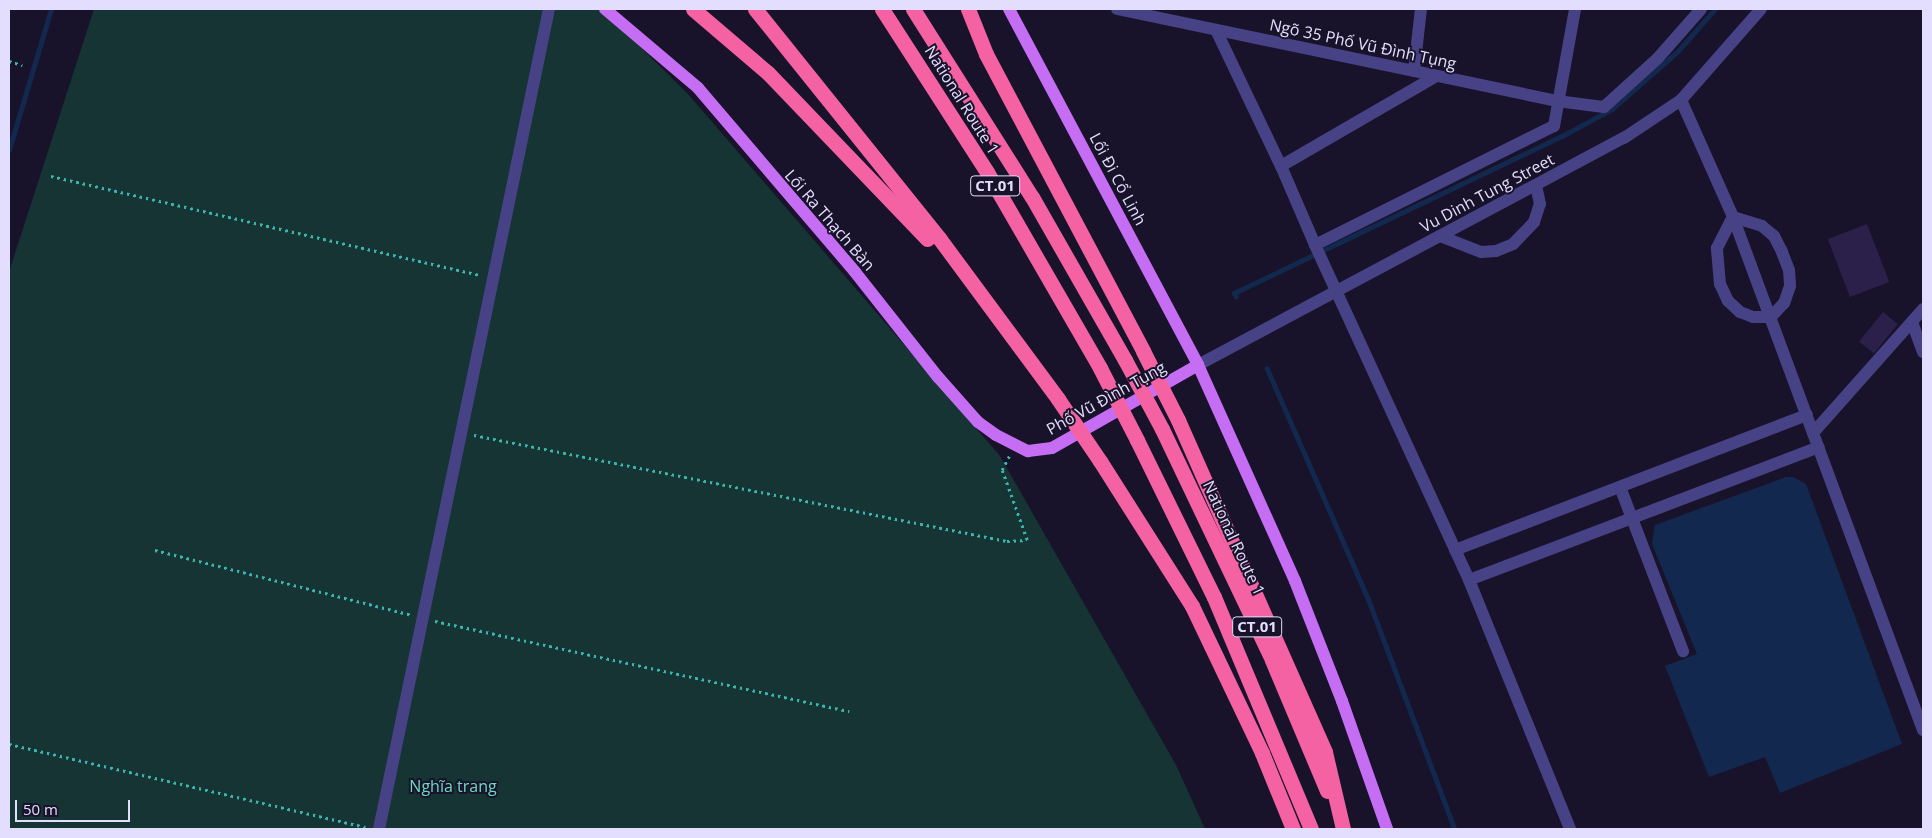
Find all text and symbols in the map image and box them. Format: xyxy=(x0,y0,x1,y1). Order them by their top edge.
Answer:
street label: Ngõ 35 Phố Vũ Đình Tụng xyxy=(1268,15,1458,73)
street label: National Route 1 xyxy=(921,42,1003,158)
street label: Lối Đi Cổ Linh xyxy=(1086,130,1150,228)
street label: Vu Dinh Tung Street xyxy=(1417,150,1557,236)
street label: Lối Ra Thạch Bàn xyxy=(781,166,879,274)
road number: CT.01 xyxy=(970,174,1020,198)
street label: Phố Vũ Đình Tụng xyxy=(1043,357,1169,439)
street label: National Route 1 xyxy=(1199,478,1269,598)
road number: CT.01 xyxy=(1232,614,1282,640)
park label: Nghĩa trang xyxy=(409,776,497,796)
scale bar xyxy=(18,790,132,822)
text: 50 m xyxy=(23,799,58,819)

